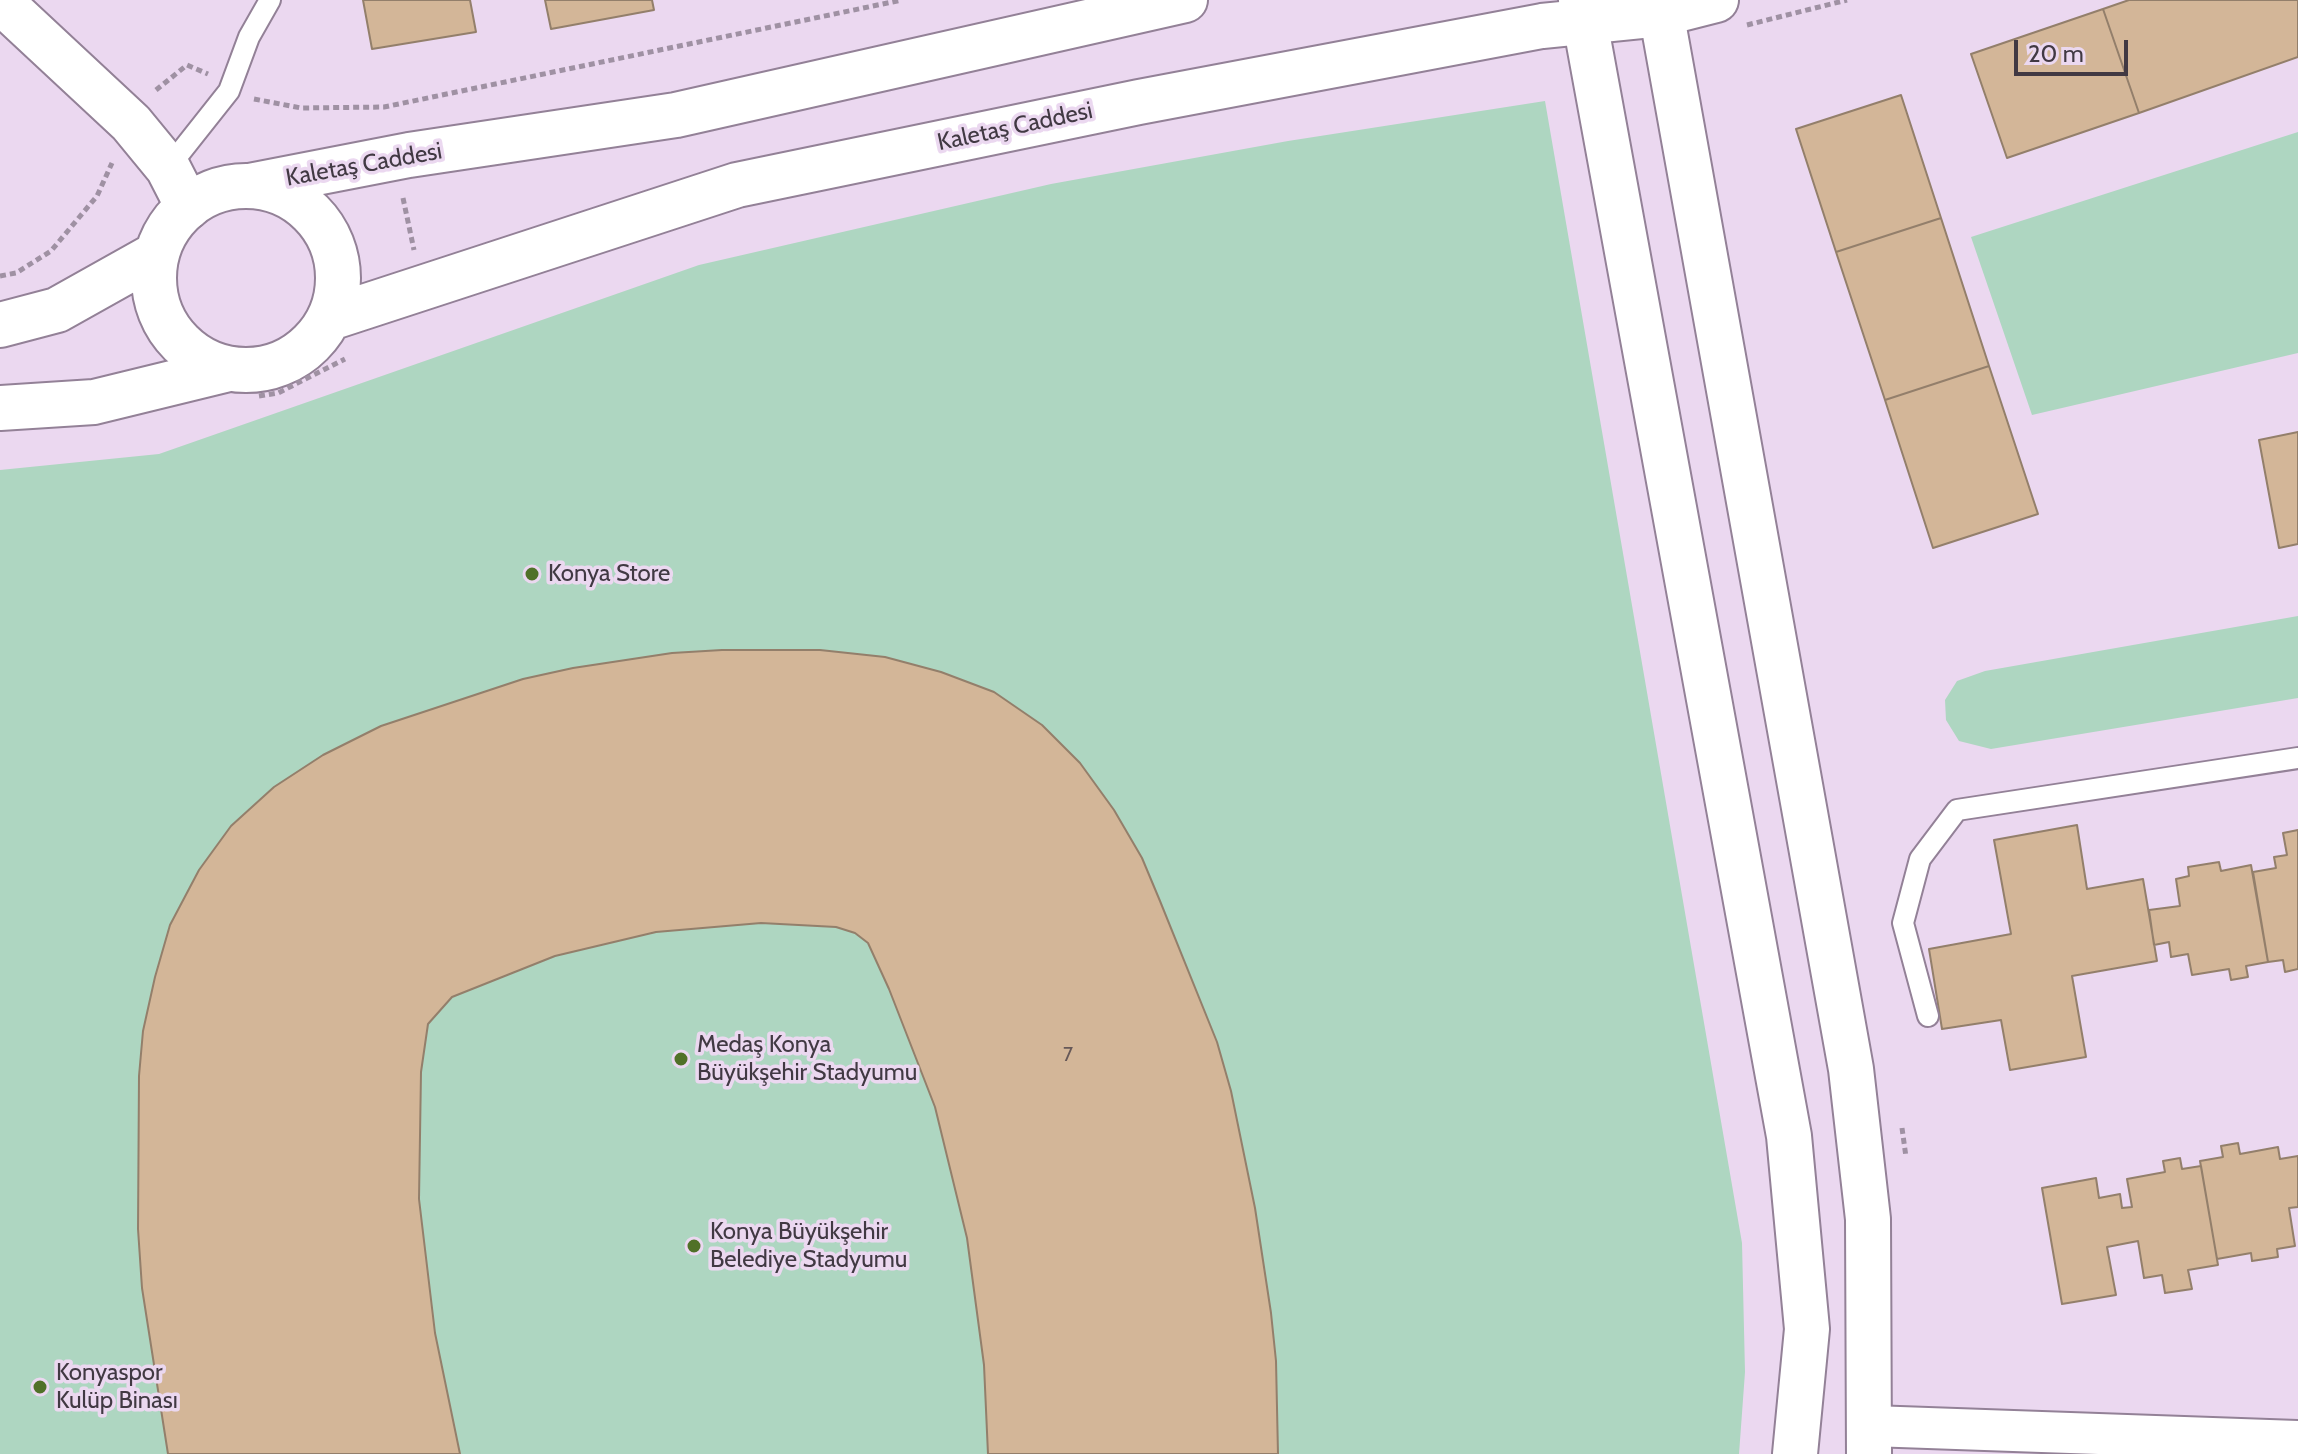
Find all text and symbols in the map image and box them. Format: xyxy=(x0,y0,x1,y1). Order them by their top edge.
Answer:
scale bar xyxy=(2018,24,2132,74)
text: 20 m xyxy=(2028,39,2084,68)
street label: Kaletaş Caddesi xyxy=(935,96,1095,158)
street label: Kaletaş Caddesi xyxy=(284,137,444,193)
place label: Konya Store xyxy=(548,560,670,588)
marker: Konya Store xyxy=(523,565,541,583)
place label: Medaş Konya Büyükşehir Stadyumu xyxy=(697,1031,917,1087)
house number: 7 xyxy=(1063,1043,1073,1067)
marker: Medaş Konya Büyükşehir Stadyumu xyxy=(672,1050,690,1068)
place label: Konya Büyükşehir Belediye Stadyumu xyxy=(710,1218,907,1274)
marker: Konya Büyükşehir Belediye Stadyumu xyxy=(685,1237,703,1255)
place label: Konyaspor Kulüp Binası xyxy=(56,1359,178,1415)
marker: Konyaspor Kulüp Binası xyxy=(31,1378,49,1396)

